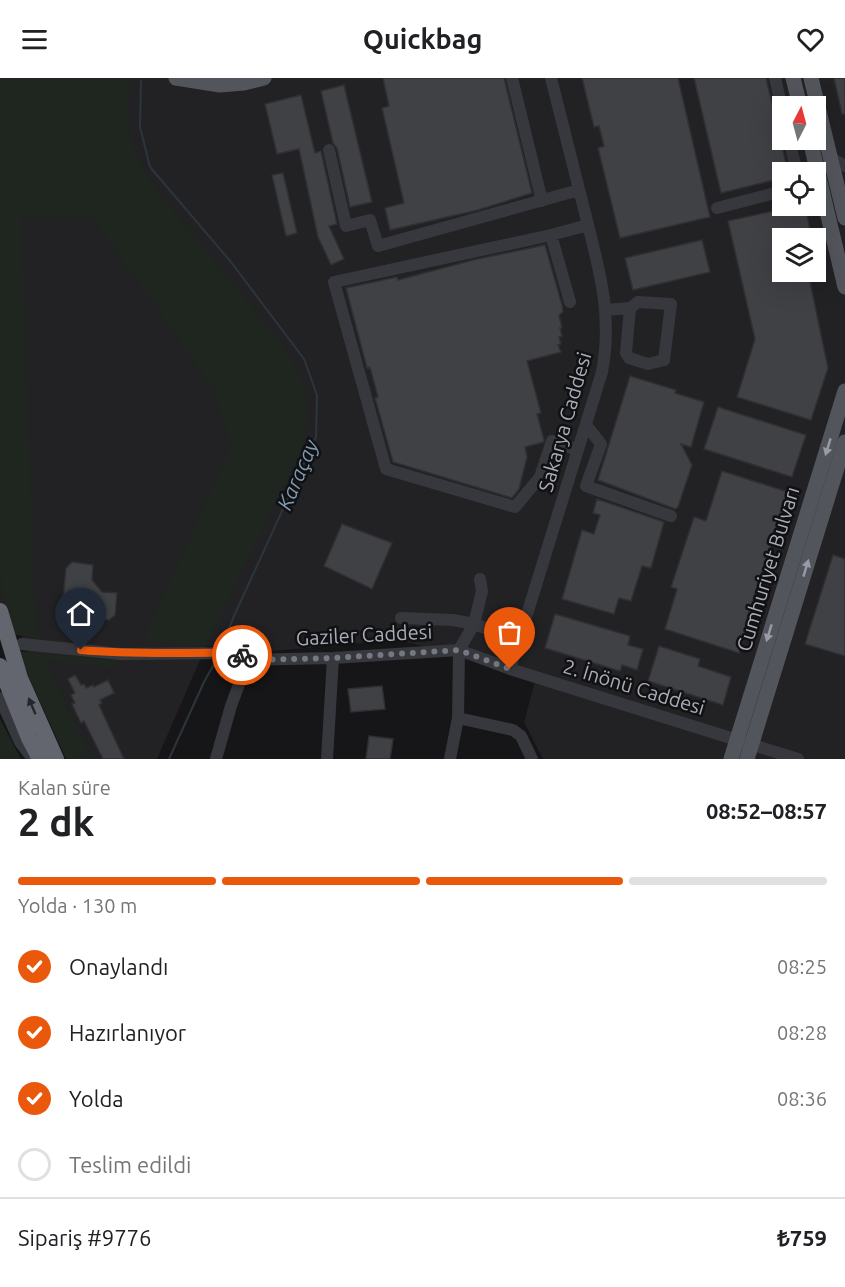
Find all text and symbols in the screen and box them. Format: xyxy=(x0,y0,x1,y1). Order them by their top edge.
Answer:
icon: menu xyxy=(18,23,51,56)
icon: heart xyxy=(794,23,827,56)
text: Quickbag xyxy=(363,24,482,54)
north arrow xyxy=(772,96,826,150)
map controls xyxy=(772,96,826,282)
button: locate xyxy=(772,162,826,216)
button: layers xyxy=(772,228,826,282)
street label: Sakarya Caddesi xyxy=(534,349,595,494)
water label: Karaçay xyxy=(272,435,323,513)
one-way arrow xyxy=(823,438,832,456)
street label: Cumhuriyet Bulvarı xyxy=(732,484,804,654)
one-way arrow xyxy=(801,559,811,577)
pin xyxy=(55,588,106,650)
icon: home xyxy=(64,597,97,630)
pin xyxy=(484,607,535,669)
icon: bag xyxy=(493,616,526,649)
street label: Gaziler Caddesi xyxy=(295,619,433,650)
one-way arrow xyxy=(764,624,774,642)
courier xyxy=(212,625,272,685)
icon: bike xyxy=(226,639,259,672)
street label: 2. İnönü Caddesi xyxy=(561,654,708,719)
one-way arrow xyxy=(27,696,37,714)
text: Kalan süre xyxy=(18,776,111,799)
text: 08:52–08:57 xyxy=(706,798,827,823)
text: 2 dk xyxy=(18,800,94,843)
text: Yolda · 130 m xyxy=(18,894,137,917)
icon: check xyxy=(18,950,51,983)
text: Onaylandı xyxy=(69,954,168,979)
text: 08:25 xyxy=(777,955,827,978)
icon: check xyxy=(18,1016,51,1049)
text: Hazırlanıyor xyxy=(69,1020,186,1045)
text: 08:28 xyxy=(777,1021,827,1044)
icon: check xyxy=(18,1082,51,1115)
text: Yolda xyxy=(69,1086,124,1111)
text: 08:36 xyxy=(777,1087,827,1110)
text: Teslim edildi xyxy=(69,1152,191,1177)
text: Sipariş #9776 xyxy=(18,1225,151,1250)
text: ₺759 xyxy=(777,1225,827,1250)

